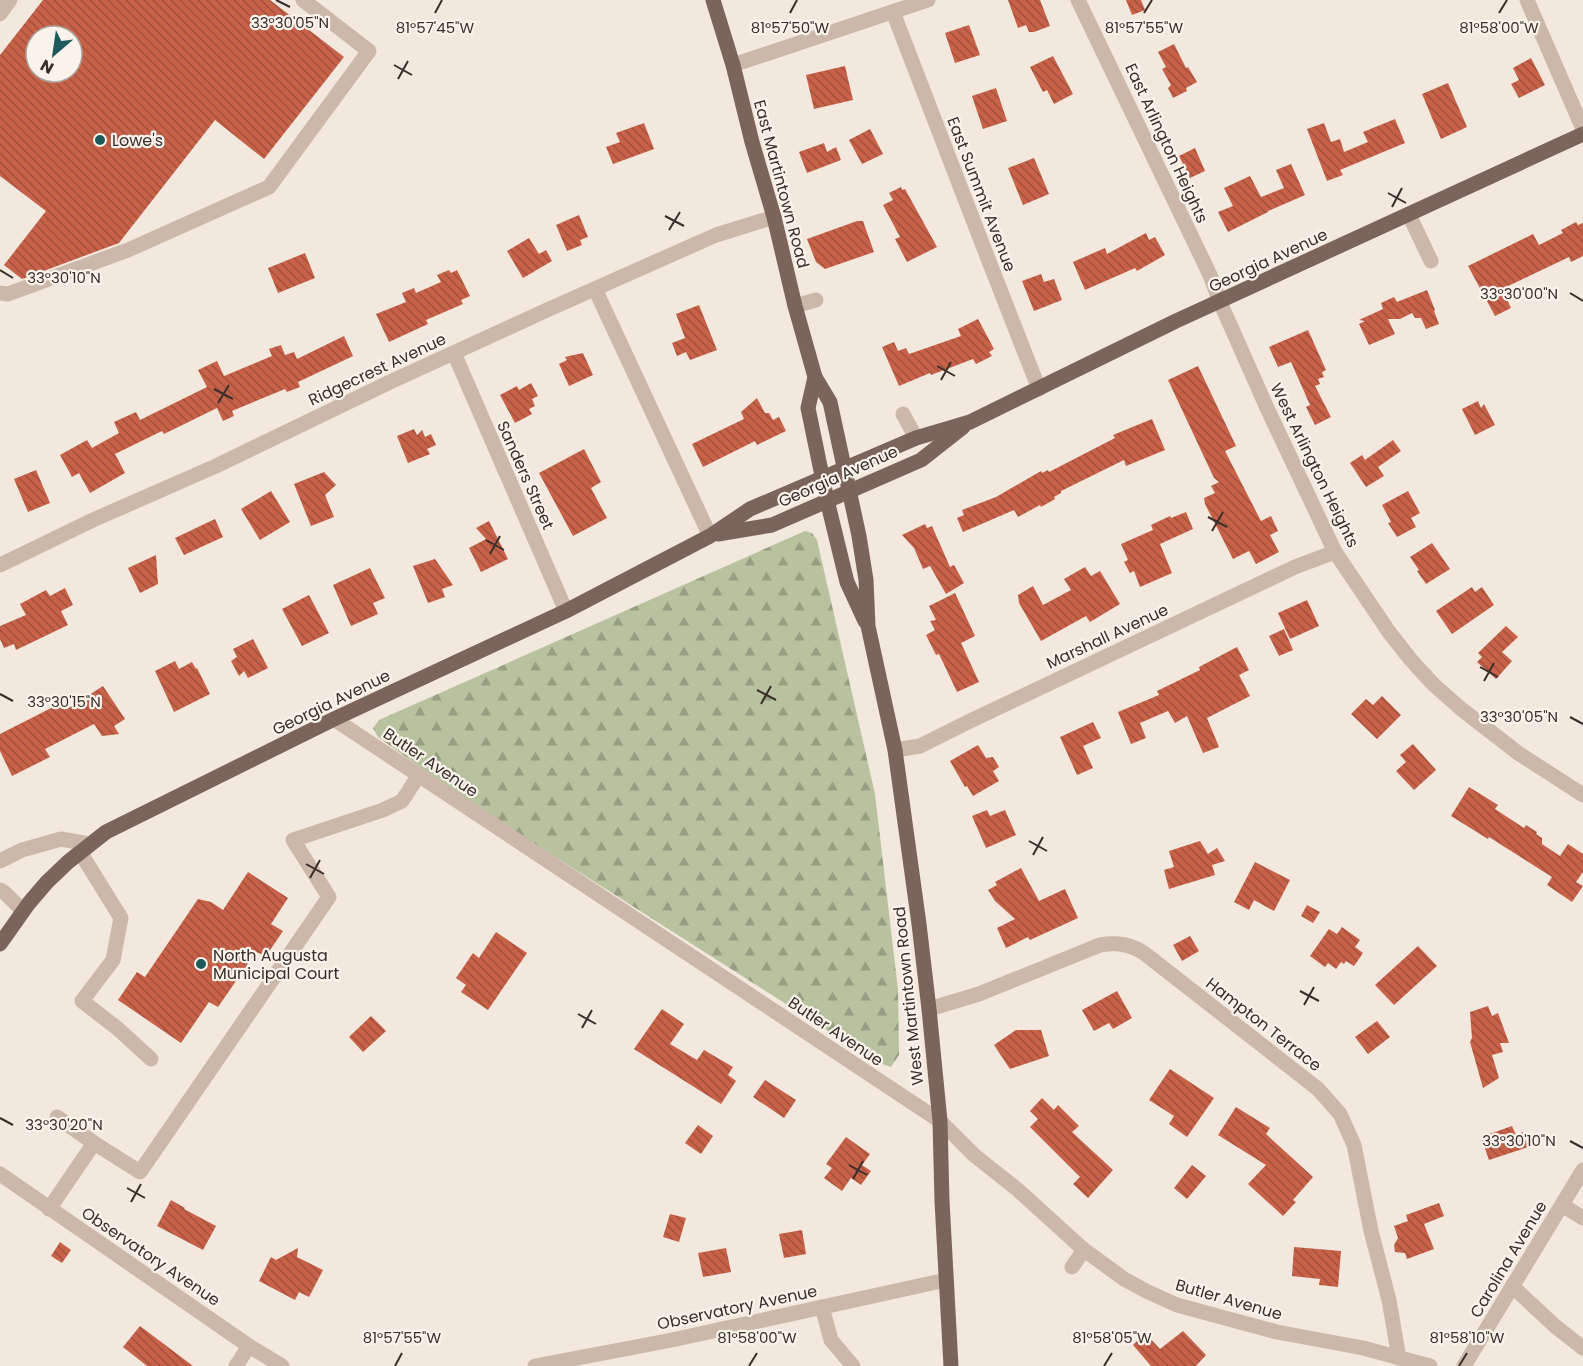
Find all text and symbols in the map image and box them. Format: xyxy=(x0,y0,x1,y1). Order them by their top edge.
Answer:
text: 33°30'05"N xyxy=(251,12,329,33)
text: 81°57'45"W xyxy=(396,17,474,38)
text: 81°57'50"W xyxy=(751,17,829,38)
text: 81°57'55"W xyxy=(1105,17,1183,38)
text: 81°58'00"W xyxy=(1459,17,1539,38)
north arrow xyxy=(24,24,84,84)
text: N xyxy=(36,54,58,80)
street label: East Arlington Heights xyxy=(1119,60,1214,227)
street label: East Martintown Road xyxy=(748,97,815,271)
street label: East Summit Avenue xyxy=(941,113,1022,275)
place label: Lowe's xyxy=(112,129,163,152)
marker: Lowe's xyxy=(93,133,107,147)
street label: Georgia Avenue xyxy=(1205,223,1331,298)
text: 33°30'10"N xyxy=(27,267,101,288)
text: 33°30'00"N xyxy=(1480,283,1558,304)
street label: Ridgecrest Avenue xyxy=(305,327,450,411)
street label: West Arlington Heights xyxy=(1265,379,1364,551)
street label: Sanders Street xyxy=(491,417,560,533)
street label: Georgia Avenue xyxy=(775,440,902,513)
street label: Marshall Avenue xyxy=(1042,598,1172,675)
street label: Georgia Avenue xyxy=(268,664,394,741)
text: 33°30'15"N xyxy=(27,691,101,712)
text: 33°30'05"N xyxy=(1480,706,1558,727)
street label: Butler Avenue xyxy=(379,722,483,803)
street label: West Martintown Road xyxy=(888,905,929,1087)
place label: North Augusta Municipal Court xyxy=(213,944,339,985)
marker: North Augusta Municipal Court xyxy=(194,957,208,971)
street label: Hampton Terrace xyxy=(1201,972,1326,1077)
street label: Butler Avenue xyxy=(784,991,888,1072)
text: 33°30'20"N xyxy=(25,1114,103,1135)
text: 33°30'10"N xyxy=(1482,1130,1556,1151)
street label: Carolina Avenue xyxy=(1464,1196,1552,1322)
street label: Observatory Avenue xyxy=(77,1201,225,1312)
street label: Butler Avenue xyxy=(1173,1273,1285,1326)
street label: Observatory Avenue xyxy=(655,1279,819,1336)
text: 81°57'55"W xyxy=(363,1327,441,1348)
text: 81°58'00"W xyxy=(717,1327,797,1348)
text: 81°58'05"W xyxy=(1072,1327,1152,1348)
text: 81°58'10"W xyxy=(1430,1327,1505,1348)

